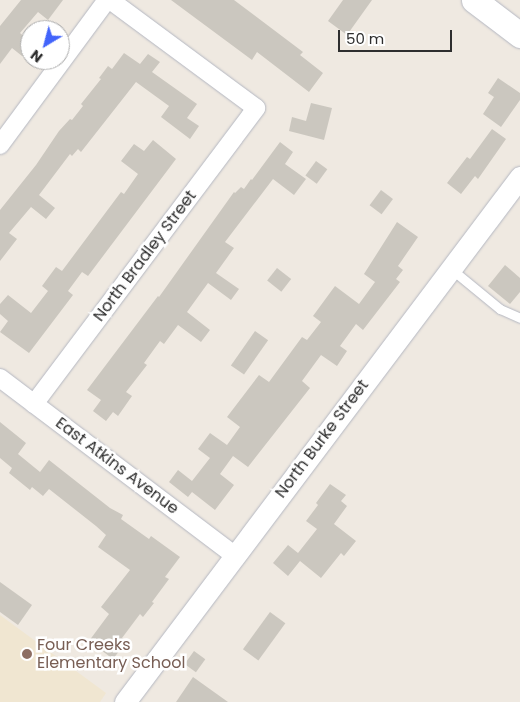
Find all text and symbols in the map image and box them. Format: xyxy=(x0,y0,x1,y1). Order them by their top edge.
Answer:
north arrow xyxy=(20,20,70,70)
scale bar xyxy=(340,20,454,52)
text: 50 m xyxy=(346,28,384,49)
text: N xyxy=(26,45,47,67)
street label: North Bradley Street xyxy=(89,187,201,325)
street label: North Burke Street xyxy=(271,376,373,502)
street label: East Atkins Avenue xyxy=(52,413,182,519)
place label: Four Creeks Elementary School xyxy=(37,635,185,673)
marker: Four Creeks Elementary School xyxy=(21,648,33,660)

